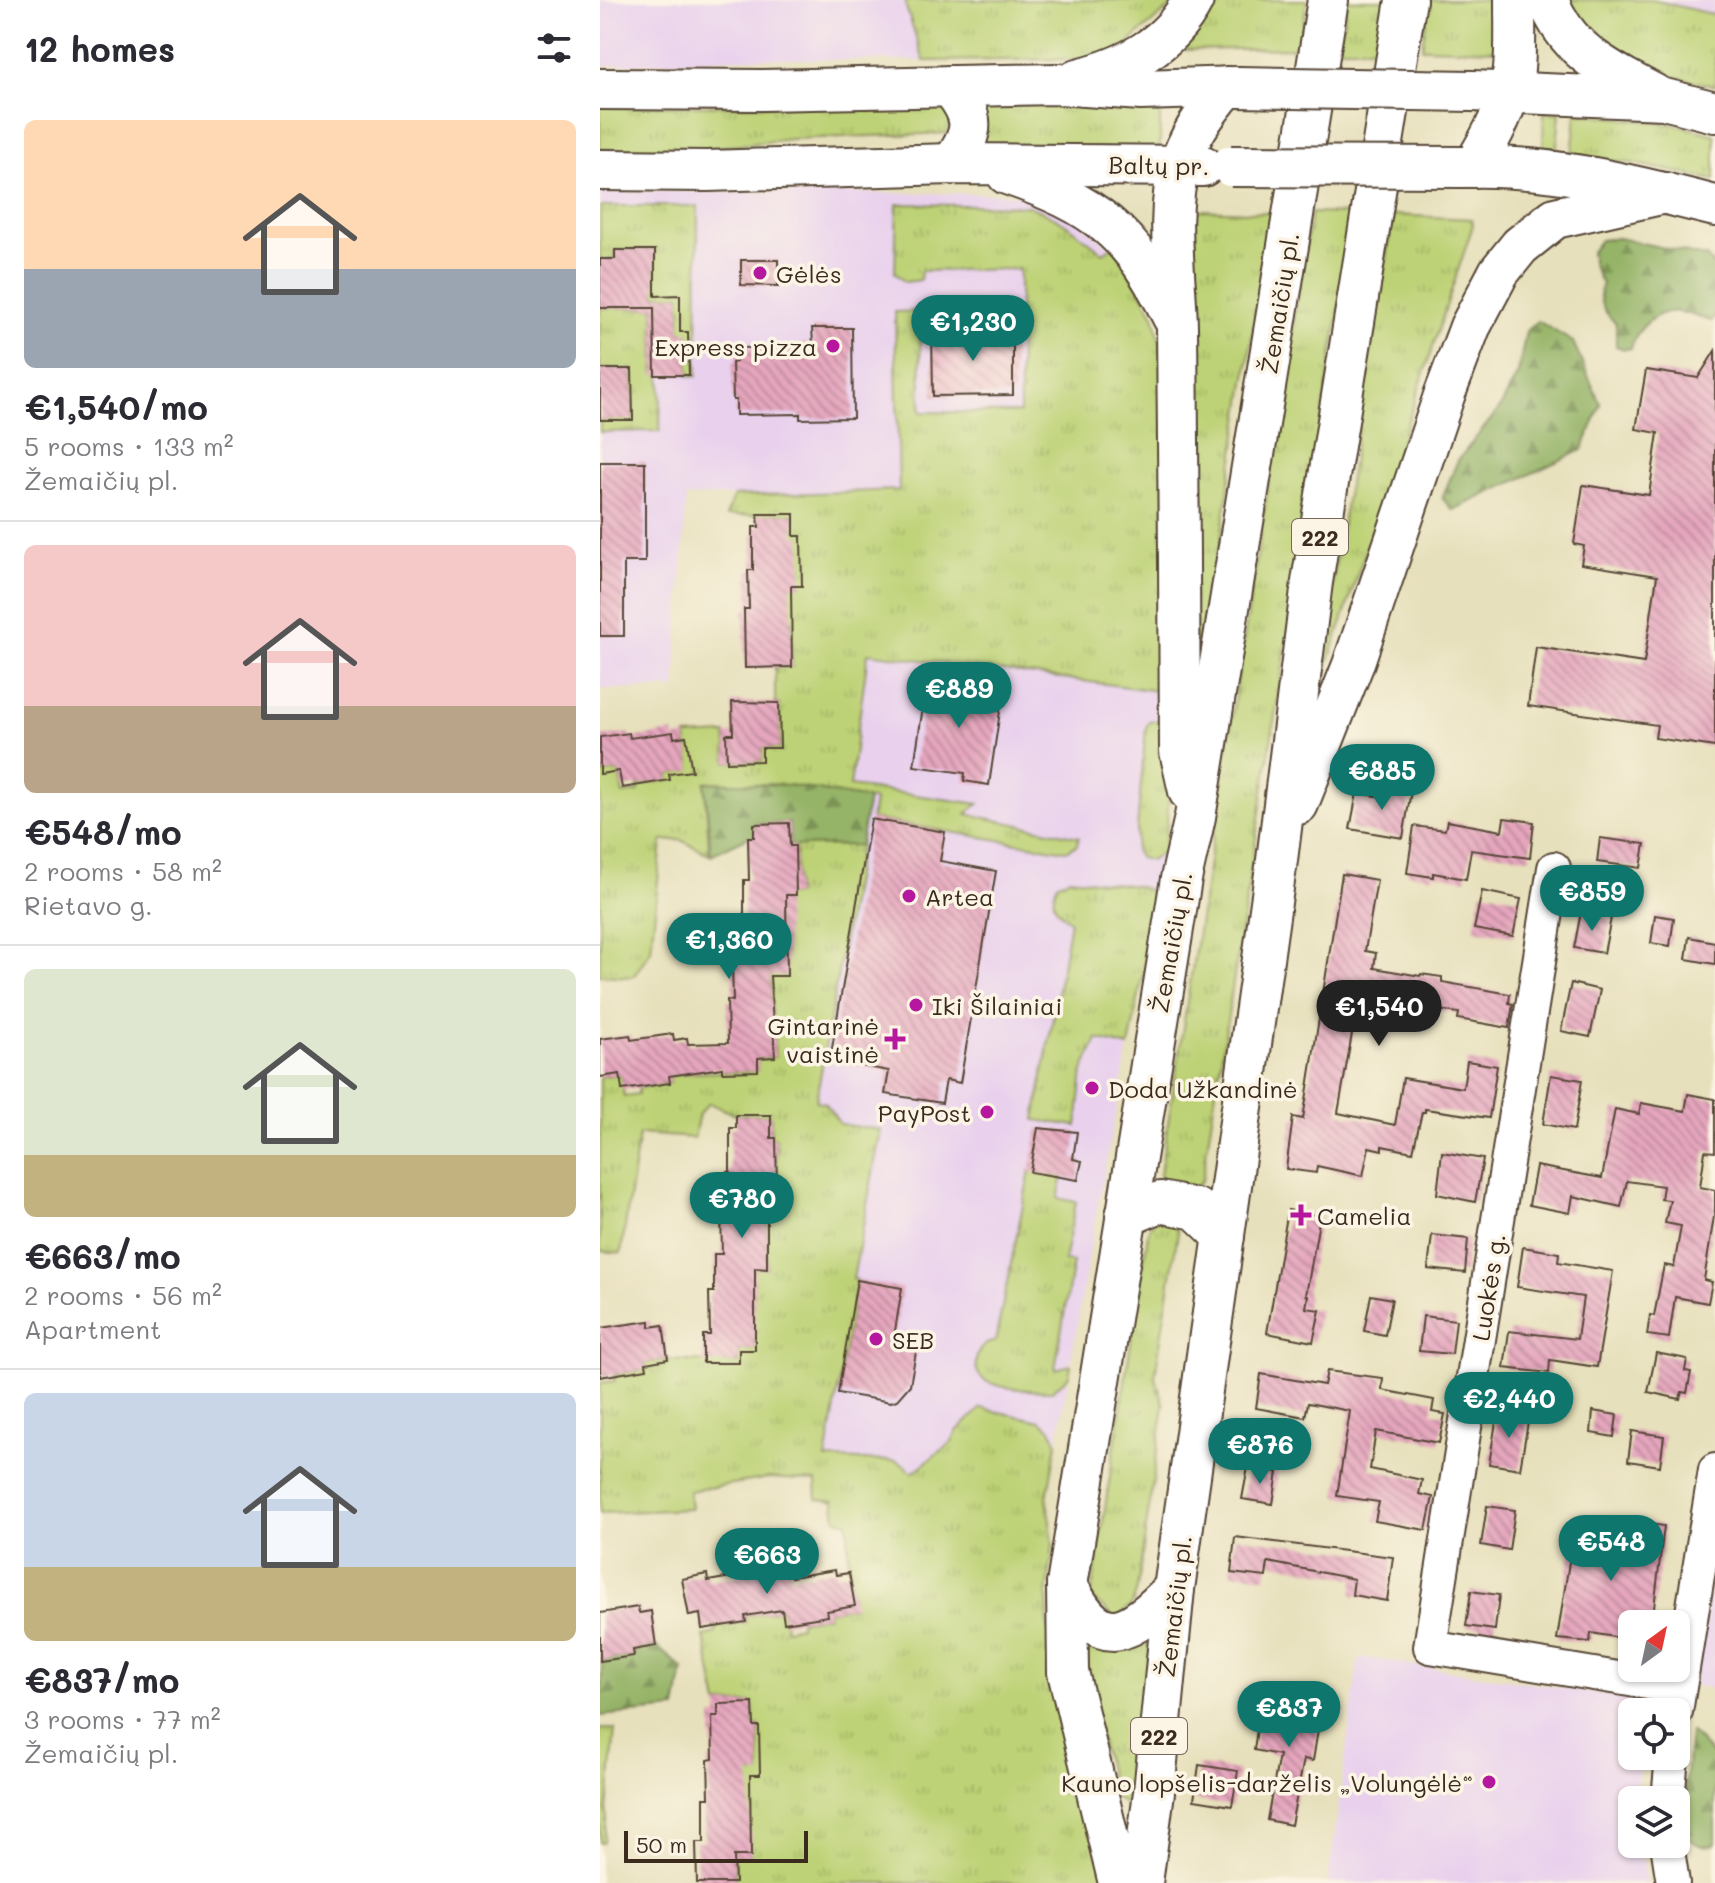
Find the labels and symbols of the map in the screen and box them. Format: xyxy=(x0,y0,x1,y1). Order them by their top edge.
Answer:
street label: Baltų pr. xyxy=(1108,149,1210,181)
street label: Žemaičių pl. xyxy=(1253,230,1305,376)
place label: Gėlės xyxy=(776,258,842,289)
marker: Gėlės xyxy=(751,264,769,282)
pin: €1,230 xyxy=(908,295,1038,363)
place label: Express pizza xyxy=(655,331,817,362)
marker: Express pizza xyxy=(824,337,842,355)
road number: 222 xyxy=(1292,519,1348,555)
pin: €889 xyxy=(912,662,1006,730)
pin: €885 xyxy=(1335,744,1429,812)
pin: €859 xyxy=(1545,865,1639,933)
street label: Žemaičių pl. xyxy=(1143,869,1199,1015)
place label: Artea xyxy=(925,881,994,912)
marker: Artea xyxy=(900,887,918,905)
pin: €1,360 xyxy=(664,913,794,981)
pin: €1,540 xyxy=(1314,980,1444,1048)
place label: Iki Šilainiai xyxy=(932,990,1062,1021)
marker: Iki Šilainiai xyxy=(907,996,925,1014)
place label: Gintarinė vaistinė xyxy=(768,1010,879,1069)
marker: Gintarinė vaistinė xyxy=(886,1030,904,1048)
place label: Doda Užkandinė xyxy=(1108,1073,1298,1104)
marker: Doda Užkandinė xyxy=(1083,1079,1101,1097)
place label: PayPost xyxy=(878,1097,971,1128)
marker: PayPost xyxy=(978,1103,996,1121)
pin: €780 xyxy=(695,1172,789,1240)
place label: Camelia xyxy=(1317,1200,1411,1231)
marker: Camelia xyxy=(1292,1206,1310,1224)
street label: Luokės g. xyxy=(1464,1231,1512,1343)
place label: SEB xyxy=(892,1324,934,1355)
marker: SEB xyxy=(867,1330,885,1348)
pin: €2,440 xyxy=(1444,1372,1574,1440)
pin: €876 xyxy=(1213,1418,1307,1486)
pin: €548 xyxy=(1564,1515,1658,1583)
pin: €663 xyxy=(720,1528,814,1596)
street label: Žemaičių pl. xyxy=(1150,1533,1198,1679)
north arrow xyxy=(1618,1610,1690,1682)
pin: €837 xyxy=(1242,1681,1336,1749)
road number: 222 xyxy=(1131,1718,1187,1754)
place label: Kauno lopšelis-darželis „Volungėlė“ xyxy=(1061,1767,1473,1798)
marker: Kauno lopšelis-darželis „Volungėlė“ xyxy=(1480,1773,1498,1791)
scale bar xyxy=(624,1827,808,1863)

